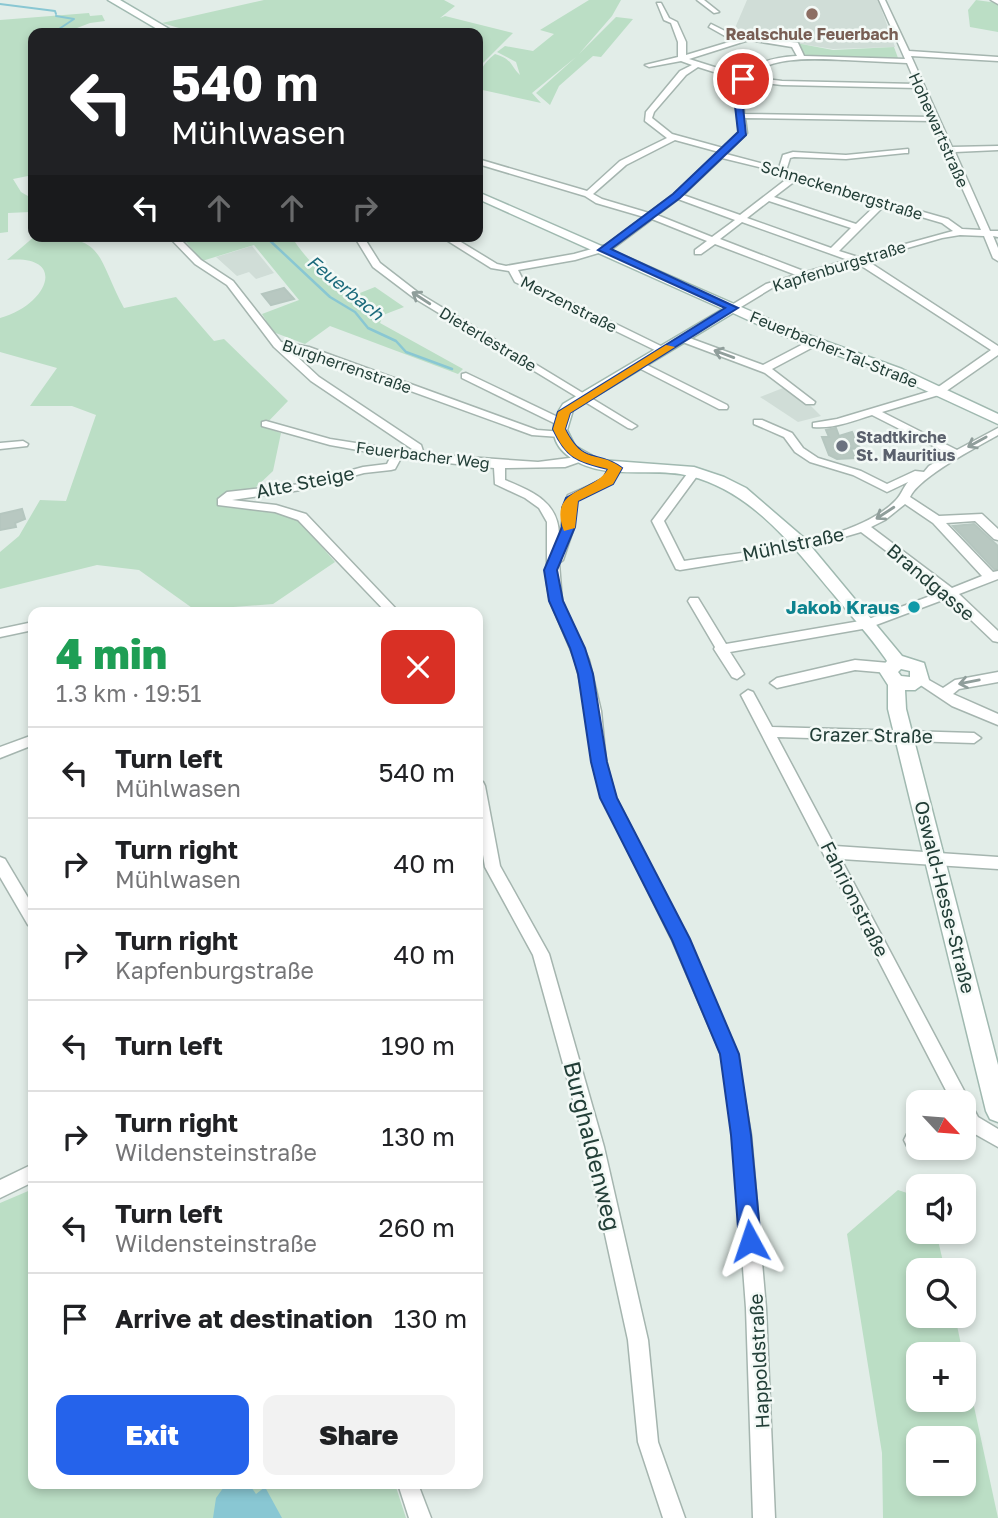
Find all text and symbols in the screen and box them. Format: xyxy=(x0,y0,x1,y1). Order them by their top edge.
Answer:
marker: Realschule Feuerbach xyxy=(804,6,820,22)
place label: Realschule Feuerbach xyxy=(725,24,899,44)
pin xyxy=(713,49,773,109)
text: 540 m xyxy=(171,53,319,112)
icon: left xyxy=(56,56,147,147)
icon: arrive xyxy=(724,60,762,98)
street label: Hohewartstraße xyxy=(905,69,973,191)
text: Mühlwasen xyxy=(171,113,346,151)
street label: Schneckenbergstraße xyxy=(759,156,925,224)
icon: left xyxy=(127,189,165,227)
icon: ahead xyxy=(200,189,238,227)
icon: ahead xyxy=(273,189,311,227)
icon: right xyxy=(346,189,384,227)
street label: Kapfenburgstraße xyxy=(770,236,908,296)
water label: Feuerbach xyxy=(303,250,389,325)
street label: Merzenstraße xyxy=(518,271,620,337)
one-way arrow xyxy=(412,291,431,306)
street label: Dieterlestraße xyxy=(436,302,540,376)
street label: Feuerbacher-Tal-Straße xyxy=(747,306,921,392)
street label: Burgherrenstraße xyxy=(280,334,414,398)
one-way arrow xyxy=(714,346,736,359)
place label: Stadtkirche St. Mauritius xyxy=(856,427,955,465)
one-way arrow xyxy=(967,436,988,449)
street label: Feuerbacher Weg xyxy=(355,437,491,473)
marker: Stadtkirche St. Mauritius xyxy=(834,438,850,454)
street label: Alte Steige xyxy=(254,461,356,502)
one-way arrow xyxy=(875,506,895,520)
street label: Mühlstraße xyxy=(740,522,846,565)
street label: Brandgasse xyxy=(883,538,980,625)
place label: Jakob Kraus xyxy=(786,595,900,618)
marker: Jakob Kraus xyxy=(906,599,922,615)
text: 4 min xyxy=(56,628,167,678)
button: close xyxy=(381,630,455,704)
one-way arrow xyxy=(958,675,981,689)
text: 1.3 km · 19:51 xyxy=(56,679,201,707)
street label: Grazer Straße xyxy=(809,722,933,747)
text: Turn left xyxy=(115,743,223,774)
icon: left xyxy=(56,754,94,792)
text: 540 m xyxy=(378,757,455,788)
text: Mühlwasen xyxy=(115,774,241,802)
street label: Oswald-Hesse-Straße xyxy=(910,798,981,996)
text: Turn right xyxy=(115,834,238,865)
street label: Fahrionstraße xyxy=(816,837,894,960)
icon: right xyxy=(56,845,94,883)
text: 40 m xyxy=(394,848,455,879)
text: Mühlwasen xyxy=(115,865,241,893)
text: Turn right xyxy=(115,925,238,956)
icon: right xyxy=(56,936,94,974)
text: 40 m xyxy=(394,939,455,970)
text: Kapfenburgstraße xyxy=(115,956,314,984)
icon: left xyxy=(56,1027,94,1065)
text: Turn left xyxy=(115,1030,223,1061)
text: 190 m xyxy=(381,1030,455,1061)
street label: Burghaldenweg xyxy=(558,1058,628,1233)
north arrow xyxy=(906,1090,976,1160)
map controls xyxy=(906,1090,976,1496)
text: Turn right xyxy=(115,1107,238,1138)
icon: right xyxy=(56,1118,94,1156)
text: 130 m xyxy=(382,1121,455,1152)
text: Wildensteinstraße xyxy=(115,1138,317,1166)
button: sound xyxy=(906,1174,976,1244)
text: Turn left xyxy=(115,1198,223,1229)
position arrow xyxy=(713,1204,787,1278)
icon: left xyxy=(56,1209,94,1247)
text: 260 m xyxy=(379,1212,455,1243)
text: Wildensteinstraße xyxy=(115,1229,317,1257)
button: search xyxy=(906,1258,976,1328)
street label: Happoldstraße xyxy=(743,1293,774,1429)
icon: arrive xyxy=(56,1300,94,1338)
text: Arrive at destination xyxy=(115,1303,373,1334)
text: 130 m xyxy=(394,1303,467,1334)
button: + xyxy=(906,1342,976,1412)
button: Exit xyxy=(56,1395,249,1475)
button: Share xyxy=(263,1395,455,1475)
button: − xyxy=(906,1426,976,1496)

